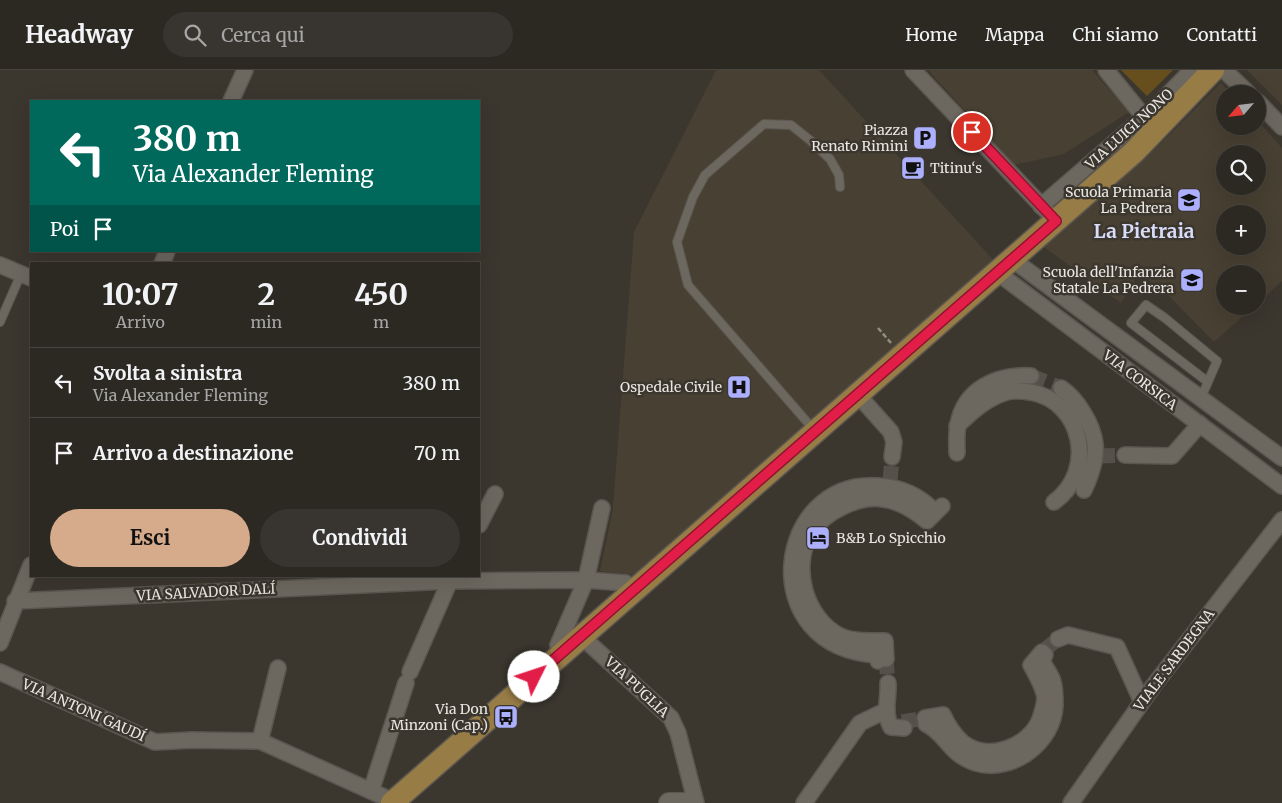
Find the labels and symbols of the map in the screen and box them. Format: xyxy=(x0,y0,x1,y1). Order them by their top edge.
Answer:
street label: VIA LUIGI NONO xyxy=(1081,85,1177,174)
north arrow xyxy=(1216,85,1266,135)
pin xyxy=(951,111,993,153)
place label: Piazza Renato Rimini xyxy=(811,121,908,155)
parking icon: Piazza Renato Rimini xyxy=(912,125,938,151)
cafe icon: Titinu‘s xyxy=(900,155,926,181)
place label: Titinu‘s xyxy=(930,159,982,177)
place label: Scuola Primaria La Pedrera xyxy=(1065,183,1172,217)
school or university icon: Scuola Primaria La Pedrera xyxy=(1176,187,1202,213)
district label: La Pietraia xyxy=(1094,219,1195,243)
place label: Scuola dell'Infanzia Statale La Pedrera xyxy=(1042,263,1174,297)
school or university icon: Scuola dell'Infanzia Statale La Pedrera xyxy=(1179,267,1205,293)
street label: VIA CORSICA xyxy=(1098,346,1181,414)
hospital icon: Ospedale Civile xyxy=(726,374,752,400)
place label: Ospedale Civile xyxy=(620,378,722,396)
hotel icon: B&B Lo Spicchio xyxy=(805,525,831,551)
place label: B&B Lo Spicchio xyxy=(836,529,946,547)
street label: VIA SALVADOR DALÍ xyxy=(135,579,276,605)
street label: VIALE SARDEGNA xyxy=(1129,605,1218,715)
position arrow xyxy=(507,650,559,702)
street label: VIA PUGLIA xyxy=(601,652,673,721)
street label: VIA ANTONI GAUDÍ xyxy=(19,674,149,745)
place label: Via Don Minzoni (Cap.) xyxy=(390,700,488,734)
bus stop icon: Via Don Minzoni (Cap.) xyxy=(493,704,519,730)

